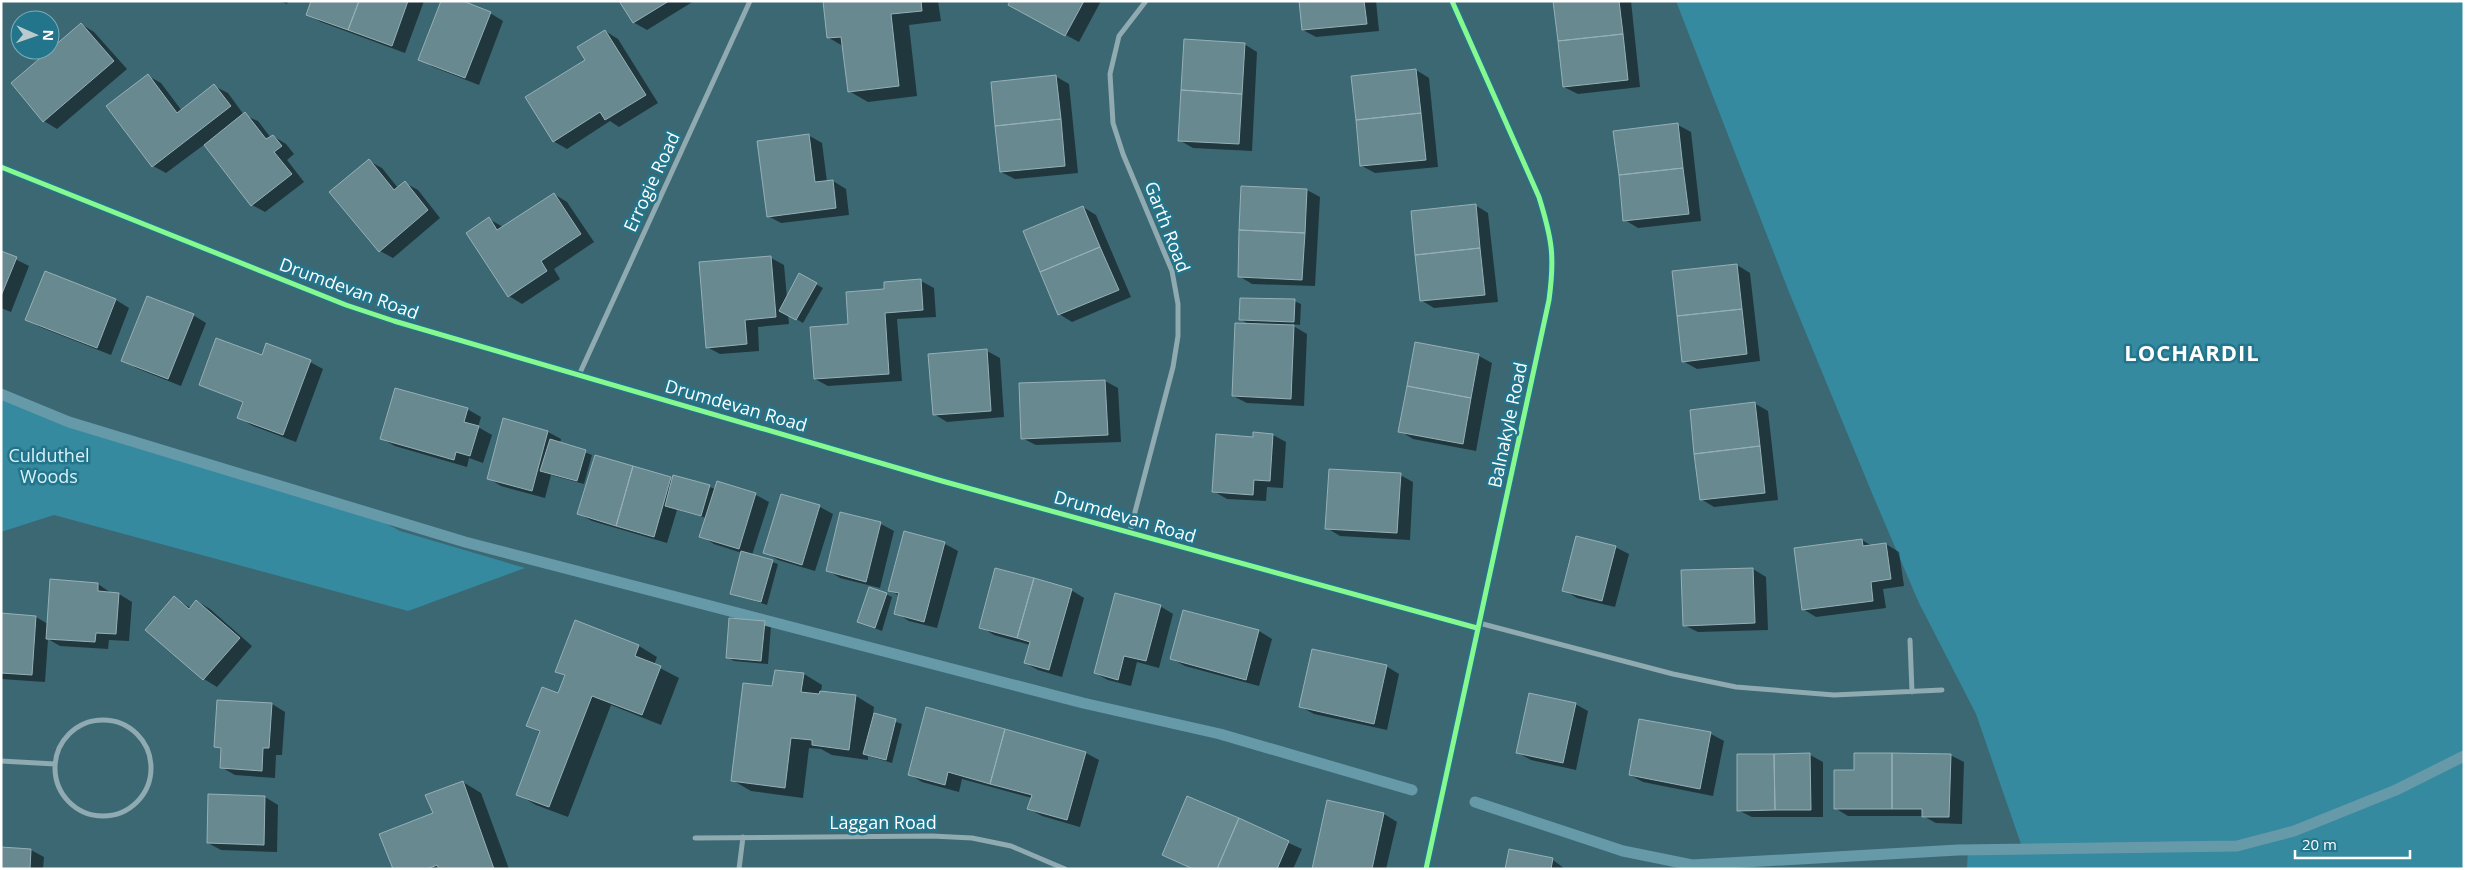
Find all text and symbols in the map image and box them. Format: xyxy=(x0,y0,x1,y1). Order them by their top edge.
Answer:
north arrow xyxy=(10,10,60,60)
text: N xyxy=(39,29,58,41)
street label: Errogie Road xyxy=(617,128,685,235)
street label: Garth Road xyxy=(1140,178,1196,276)
street label: Drumdevan Road xyxy=(276,252,422,324)
district label: LOCHARDIL xyxy=(2124,337,2260,367)
street label: Balnakyle Road xyxy=(1482,360,1532,490)
street label: Drumdevan Road xyxy=(662,373,810,437)
park label: Culduthel Woods xyxy=(8,443,90,488)
street label: Drumdevan Road xyxy=(1051,484,1199,548)
street label: Laggan Road xyxy=(829,810,937,834)
scale bar xyxy=(2295,828,2410,860)
text: 20 m xyxy=(2302,834,2337,854)

